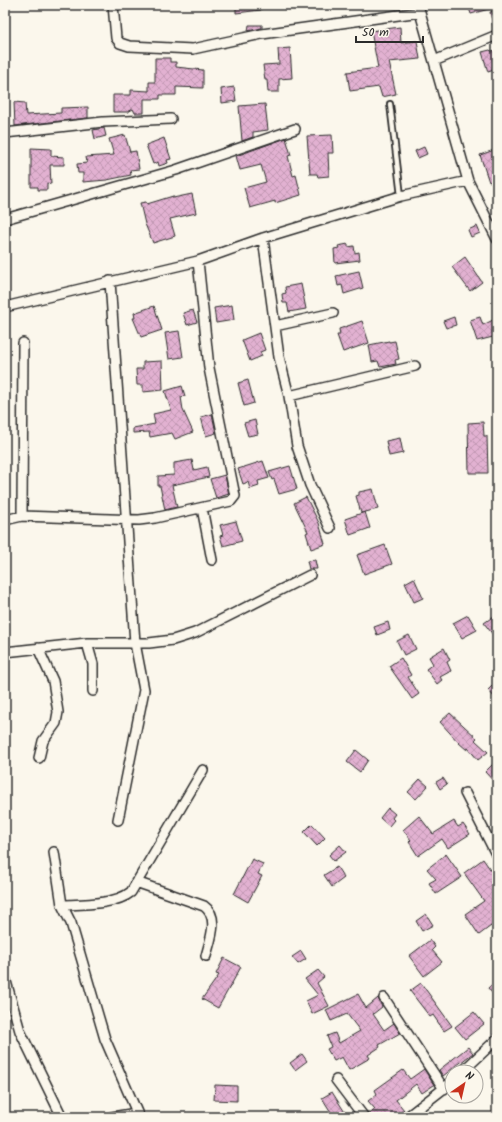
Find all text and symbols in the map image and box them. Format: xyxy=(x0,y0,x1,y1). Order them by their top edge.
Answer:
scale bar xyxy=(356,18,423,44)
text: 50 m xyxy=(362,23,389,42)
north arrow xyxy=(444,1064,484,1104)
text: N xyxy=(461,1067,477,1086)

